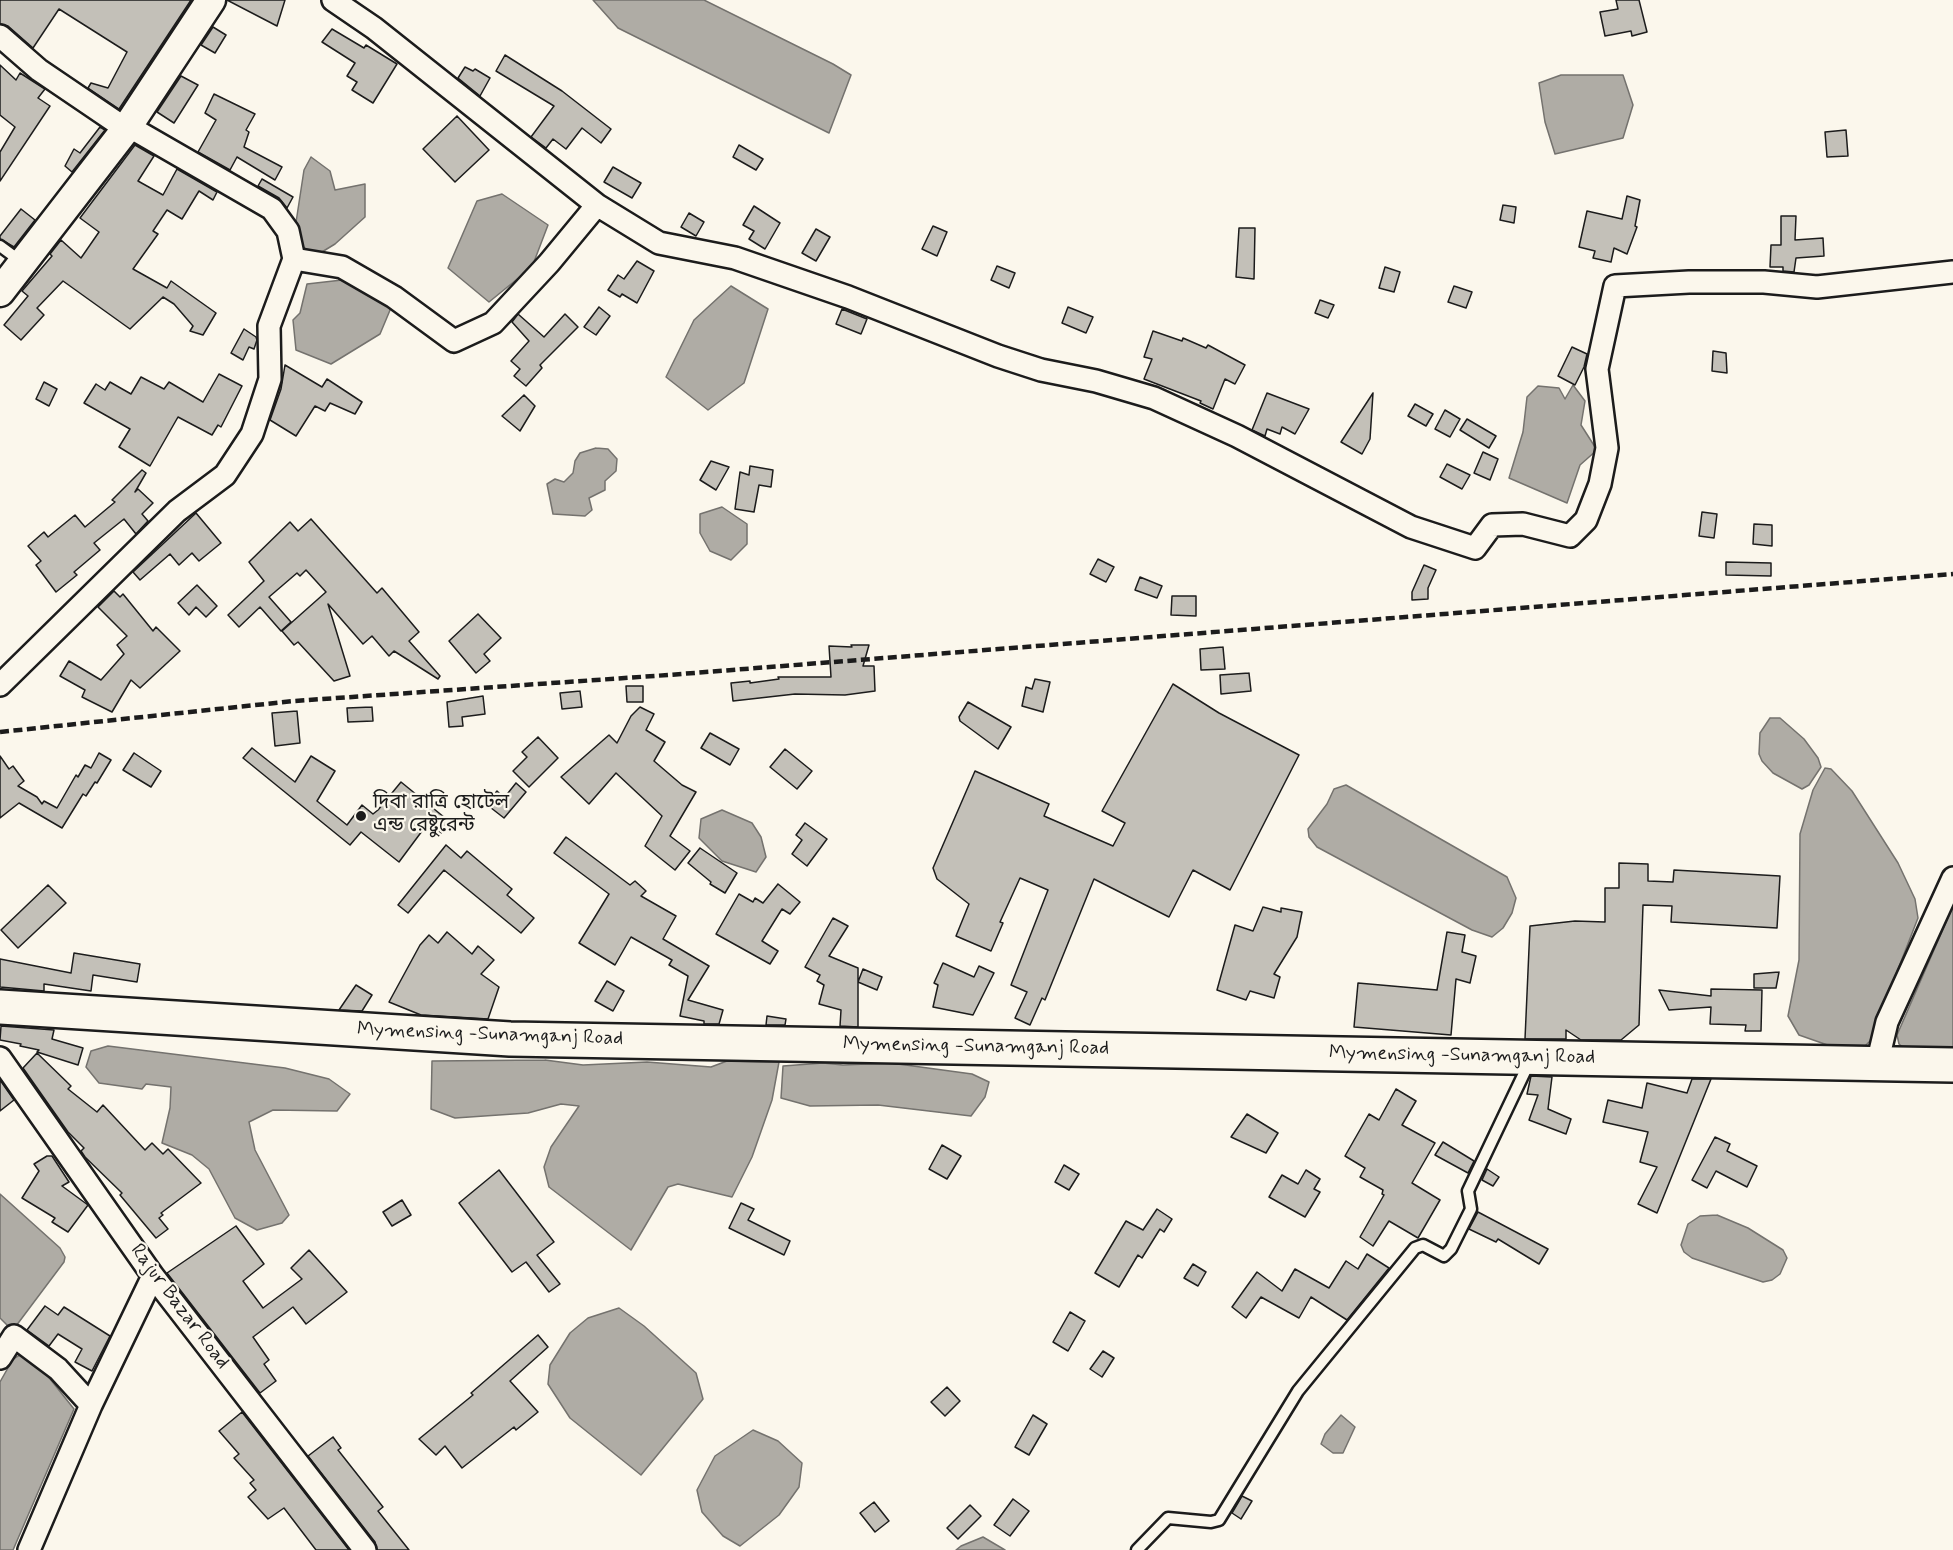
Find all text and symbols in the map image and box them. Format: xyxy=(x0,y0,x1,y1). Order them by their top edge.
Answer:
place label: দিবা রাত্রি হোটেল এন্ড রেষ্টুরেন্ট xyxy=(373,792,509,839)
marker: দিবা রাত্রি হোটেল এন্ড রেষ্টুরেন্ট xyxy=(354,809,368,823)
street label: Mymensing -Sunamganj Road xyxy=(356,1018,624,1052)
street label: Mymensing -Sunamganj Road xyxy=(843,1033,1109,1061)
street label: Mymensing -Sunamganj Road xyxy=(1329,1042,1595,1070)
street label: Rajur Bazar Road xyxy=(124,1240,234,1374)

